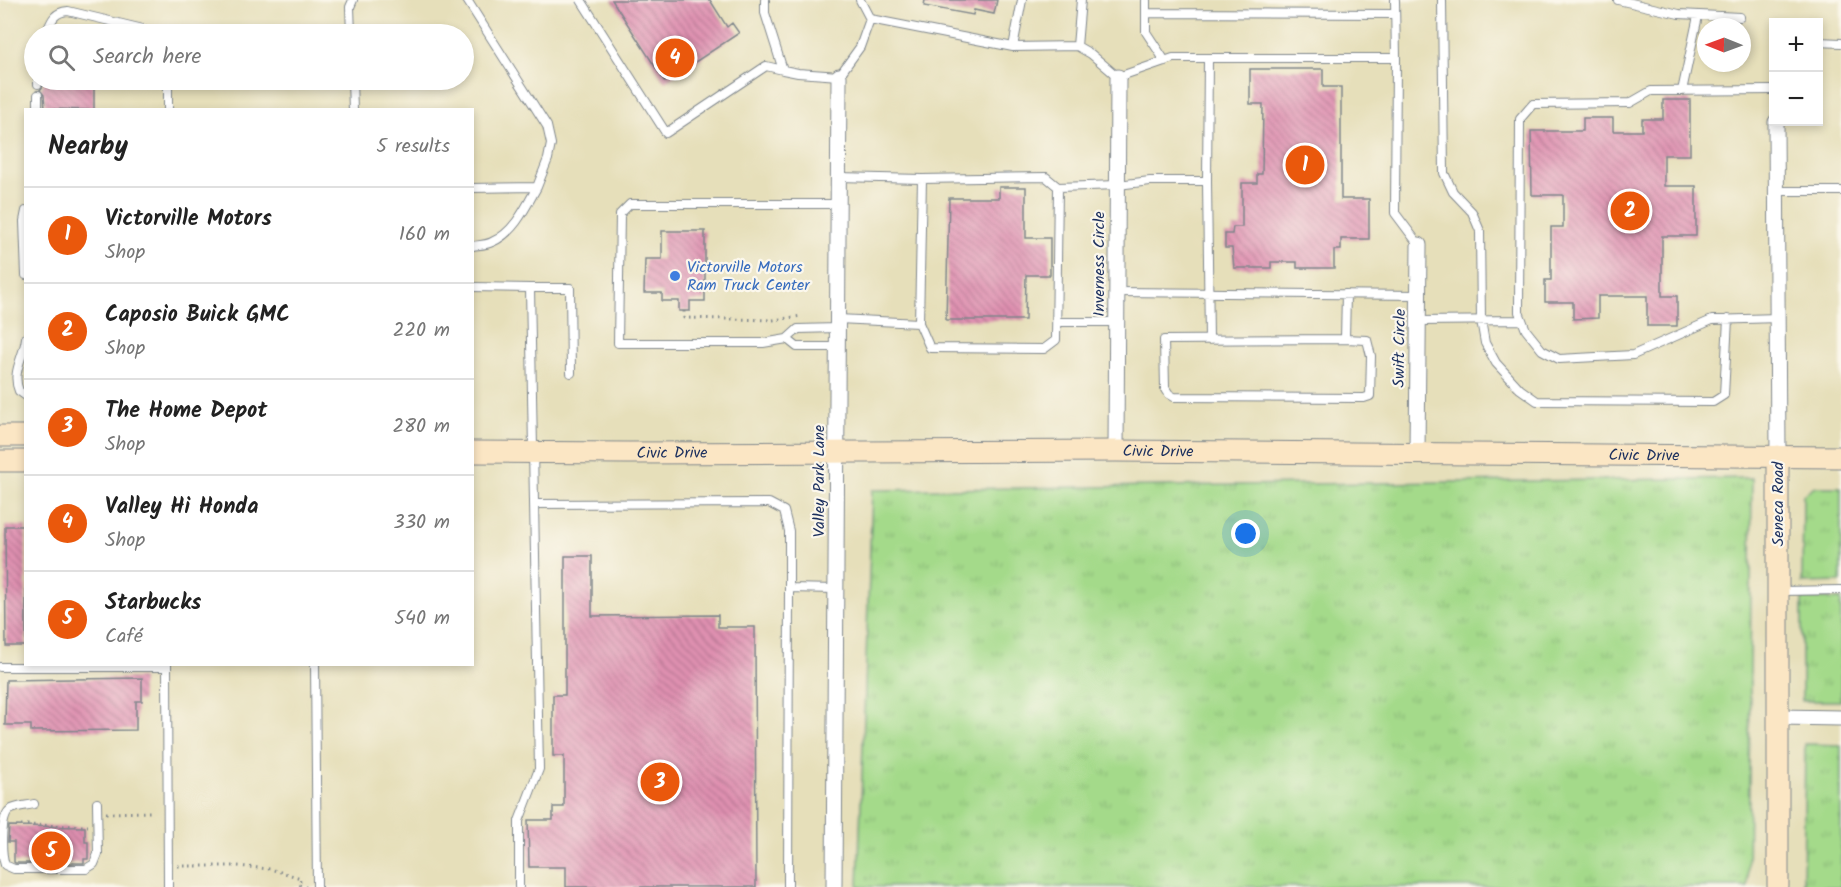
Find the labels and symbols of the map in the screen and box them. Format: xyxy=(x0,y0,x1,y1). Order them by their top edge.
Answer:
north arrow xyxy=(1697,18,1751,72)
pin: 4 xyxy=(656,36,694,80)
pin: 1 xyxy=(1286,142,1324,188)
pin: 2 xyxy=(1610,188,1650,234)
street label: Inverness Circle xyxy=(1087,211,1112,317)
place label: Victorville Motors Ram Truck Center xyxy=(687,255,811,298)
marker: Victorville Motors Ram Truck Center xyxy=(668,269,682,283)
street label: Swift Circle xyxy=(1387,308,1413,388)
street label: Valley Park Lane xyxy=(807,425,832,537)
street label: Civic Drive xyxy=(1122,439,1194,464)
street label: Civic Drive xyxy=(636,440,708,465)
street label: Civic Drive xyxy=(1608,443,1680,468)
street label: Seneca Road xyxy=(1766,461,1791,546)
your location xyxy=(1231,519,1260,548)
pin: 3 xyxy=(640,760,680,804)
pin: 5 xyxy=(32,828,70,874)

